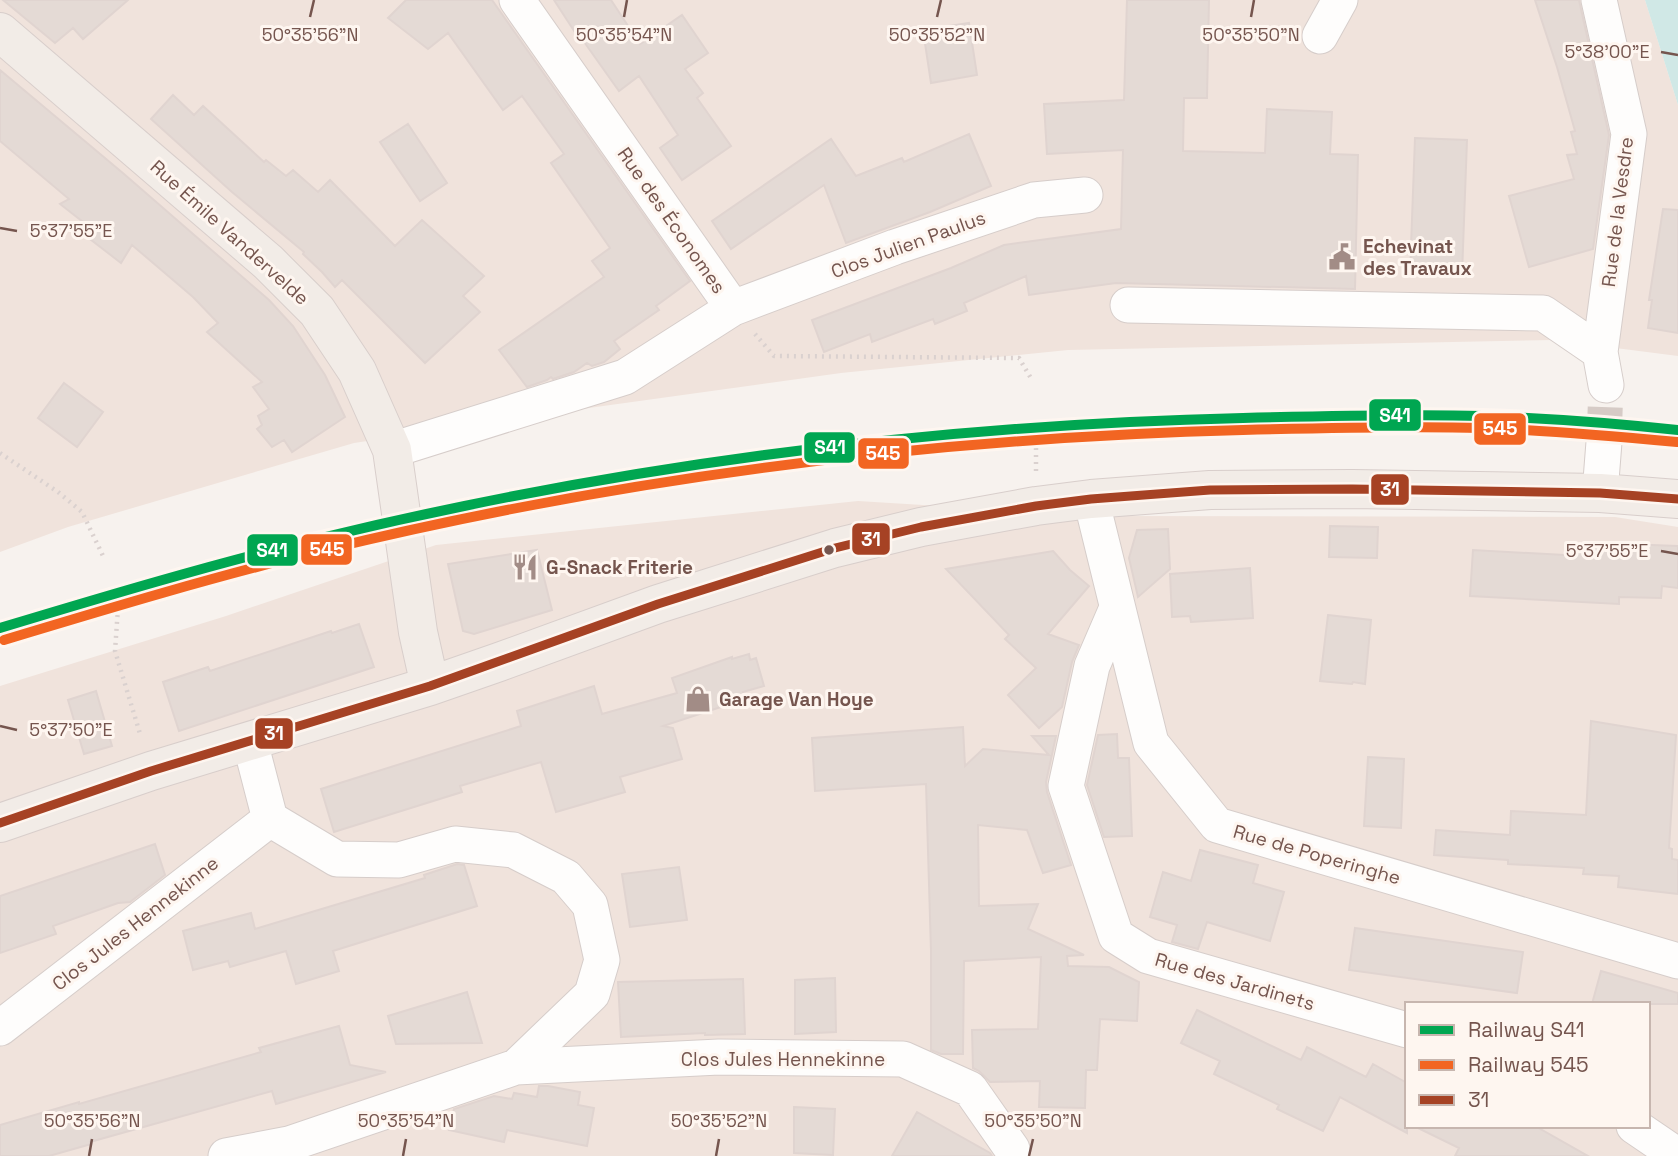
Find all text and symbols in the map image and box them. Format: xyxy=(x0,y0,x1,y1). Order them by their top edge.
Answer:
text: 50°35'56"N xyxy=(262,23,358,46)
text: 50°35'54"N xyxy=(576,23,672,46)
text: 50°35'52"N xyxy=(889,23,985,46)
text: 50°35'50"N xyxy=(1202,23,1300,46)
text: 5°38'00"E xyxy=(1564,40,1650,63)
street label: Rue de la Vesdre xyxy=(1596,136,1639,288)
street label: Rue des Économes xyxy=(612,142,731,298)
street label: Rue Émile Vandervelde xyxy=(145,154,314,310)
street label: Clos Julien Paulus xyxy=(827,205,989,284)
text: 5°37'55"E xyxy=(30,219,112,242)
place label: Echevinat des Travaux xyxy=(1363,234,1472,281)
public building icon: Echevinat des Travaux xyxy=(1327,242,1357,272)
line badge: S41 xyxy=(1368,398,1422,432)
text: S41 xyxy=(1379,403,1411,428)
line badge: 545 xyxy=(1473,412,1527,446)
text: 545 xyxy=(1483,416,1517,441)
line badge: S41 xyxy=(803,431,856,464)
text: S41 xyxy=(814,435,846,460)
line badge: 545 xyxy=(857,437,910,470)
text: 545 xyxy=(866,441,900,466)
line badge: 31 xyxy=(1370,473,1410,506)
text: 31 xyxy=(1380,477,1400,502)
line badge: 31 xyxy=(851,522,891,556)
text: 31 xyxy=(861,527,881,552)
line badge: S41 xyxy=(246,533,299,567)
line badge: 545 xyxy=(300,533,353,566)
text: 545 xyxy=(310,537,344,562)
text: S41 xyxy=(256,538,288,563)
text: 5°37'55"E xyxy=(1566,539,1648,562)
unlabelled marker xyxy=(822,543,836,557)
restaurant icon: G-Snack Friterie xyxy=(510,552,540,582)
place label: G-Snack Friterie xyxy=(546,555,693,580)
shop icon: Garage Van Hoye xyxy=(683,684,713,714)
place label: Garage Van Hoye xyxy=(719,687,874,712)
line badge: 31 xyxy=(254,717,294,750)
text: 5°37'50"E xyxy=(29,718,113,741)
text: 31 xyxy=(264,721,284,746)
street label: Rue de Poperinghe xyxy=(1230,819,1403,890)
street label: Clos Jules Hennekinne xyxy=(47,851,224,996)
street label: Rue des Jardinets xyxy=(1152,947,1318,1016)
legend xyxy=(1405,1002,1650,1128)
text: Railway S41 xyxy=(1468,1016,1585,1043)
street label: Clos Jules Hennekinne xyxy=(681,1047,885,1072)
text: Railway 545 xyxy=(1468,1051,1589,1078)
text: 31 xyxy=(1468,1086,1489,1113)
text: 50°35'56"N xyxy=(44,1109,140,1132)
text: 50°35'54"N xyxy=(358,1109,454,1132)
text: 50°35'52"N xyxy=(671,1109,767,1132)
text: 50°35'50"N xyxy=(984,1109,1082,1132)

